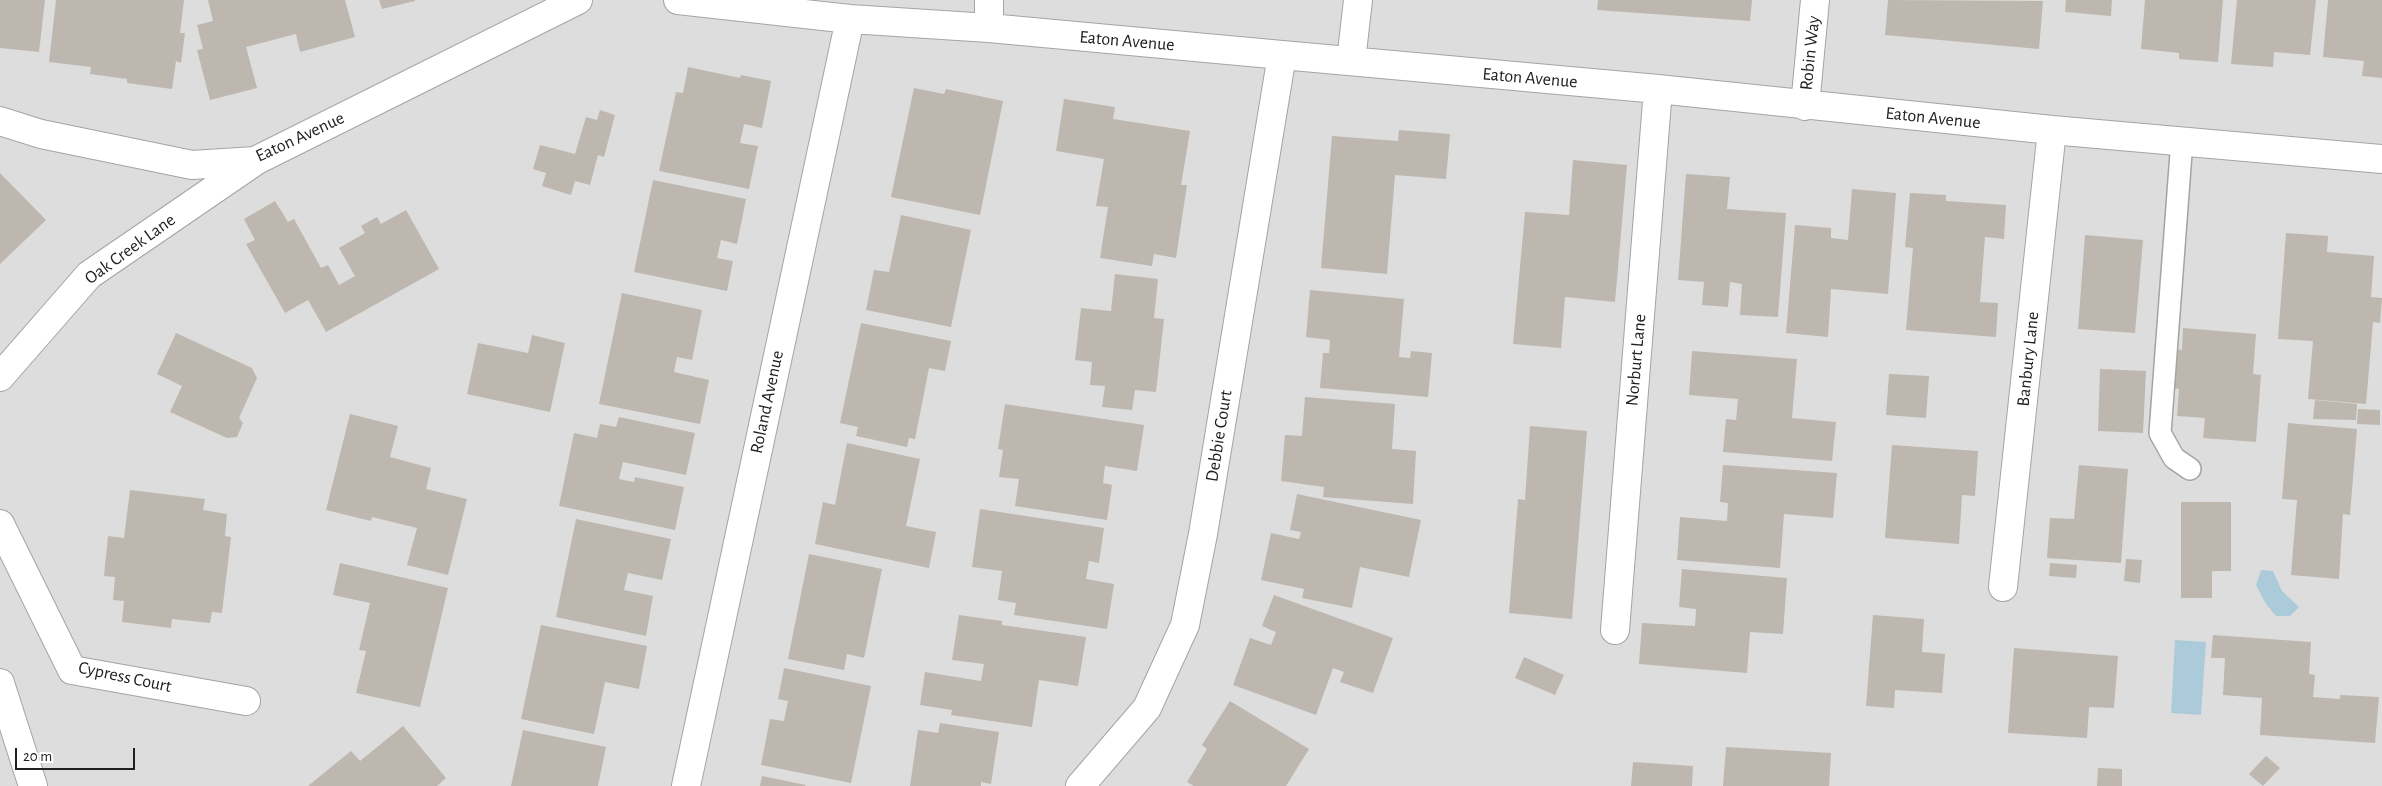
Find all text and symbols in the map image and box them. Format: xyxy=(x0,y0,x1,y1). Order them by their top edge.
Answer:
street label: Robin Way xyxy=(1795,15,1825,91)
street label: Eaton Avenue xyxy=(1078,26,1176,56)
street label: Eaton Avenue xyxy=(1481,63,1579,93)
street label: Eaton Avenue xyxy=(1884,102,1982,134)
street label: Eaton Avenue xyxy=(252,107,348,167)
street label: Oak Creek Lane xyxy=(80,209,180,289)
street label: Banbury Lane xyxy=(2012,311,2044,407)
street label: Norburt Lane xyxy=(1621,313,1651,407)
street label: Roland Avenue xyxy=(746,348,788,456)
street label: Debbie Court xyxy=(1201,389,1237,483)
street label: Cypress Court xyxy=(76,657,174,697)
scale bar xyxy=(18,738,138,770)
text: 20 m xyxy=(23,749,52,764)

